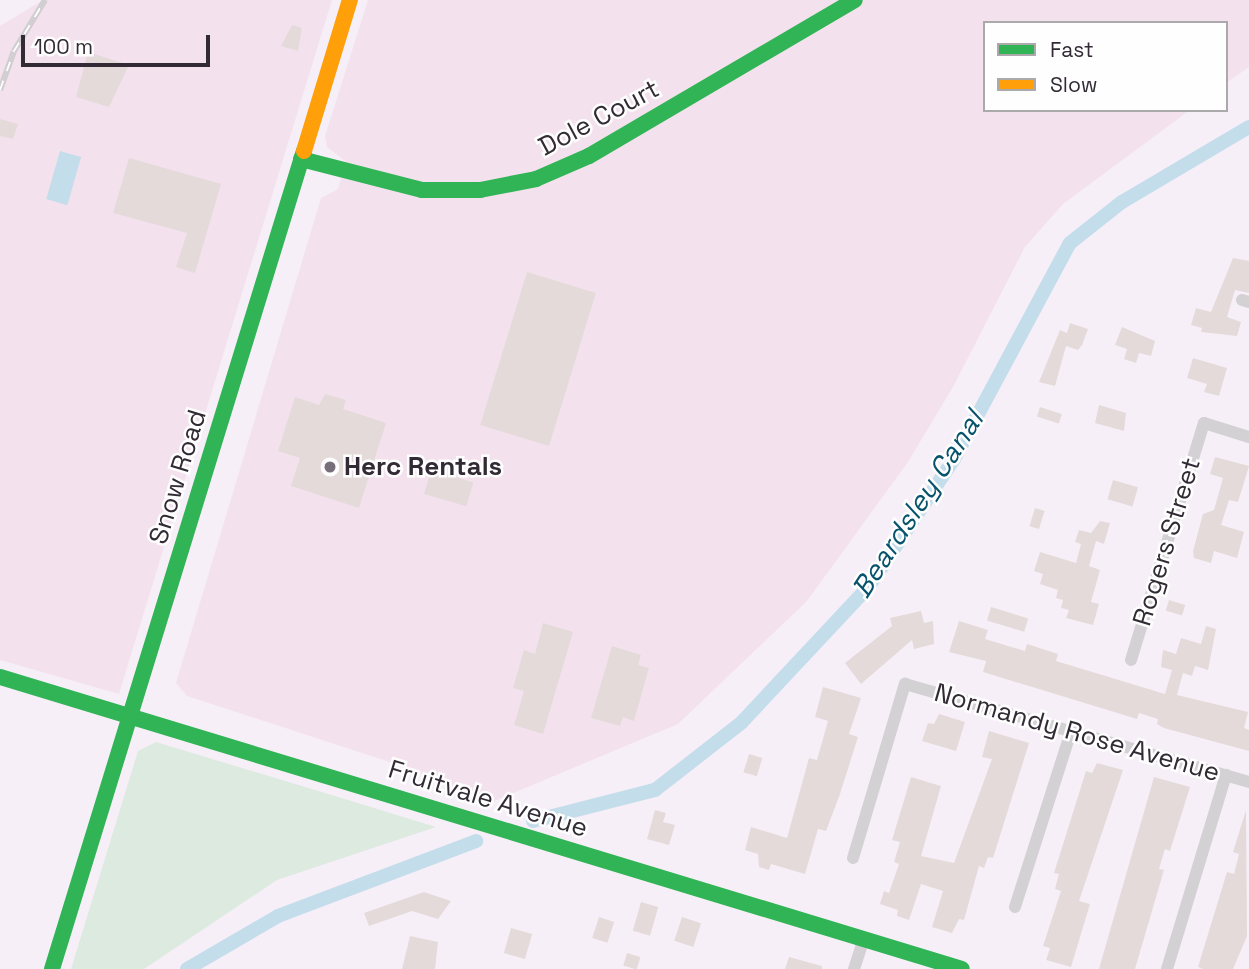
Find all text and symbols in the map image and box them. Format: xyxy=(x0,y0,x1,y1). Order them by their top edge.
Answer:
scale bar xyxy=(24,21,214,65)
legend xyxy=(983,21,1228,112)
text: 100 m xyxy=(34,33,93,60)
text: Fast xyxy=(1050,36,1094,63)
text: Slow xyxy=(1050,71,1098,98)
street label: Dole Court xyxy=(533,73,665,163)
water label: Beardsley Canal xyxy=(844,404,990,604)
street label: Snow Road xyxy=(143,406,213,548)
place label: Herc Rentals xyxy=(344,451,502,483)
street label: Rogers Street xyxy=(1127,454,1207,630)
marker: Herc Rentals xyxy=(322,459,338,475)
street label: Normandy Rose Avenue xyxy=(931,677,1223,789)
street label: Fruitvale Avenue xyxy=(385,754,591,844)

